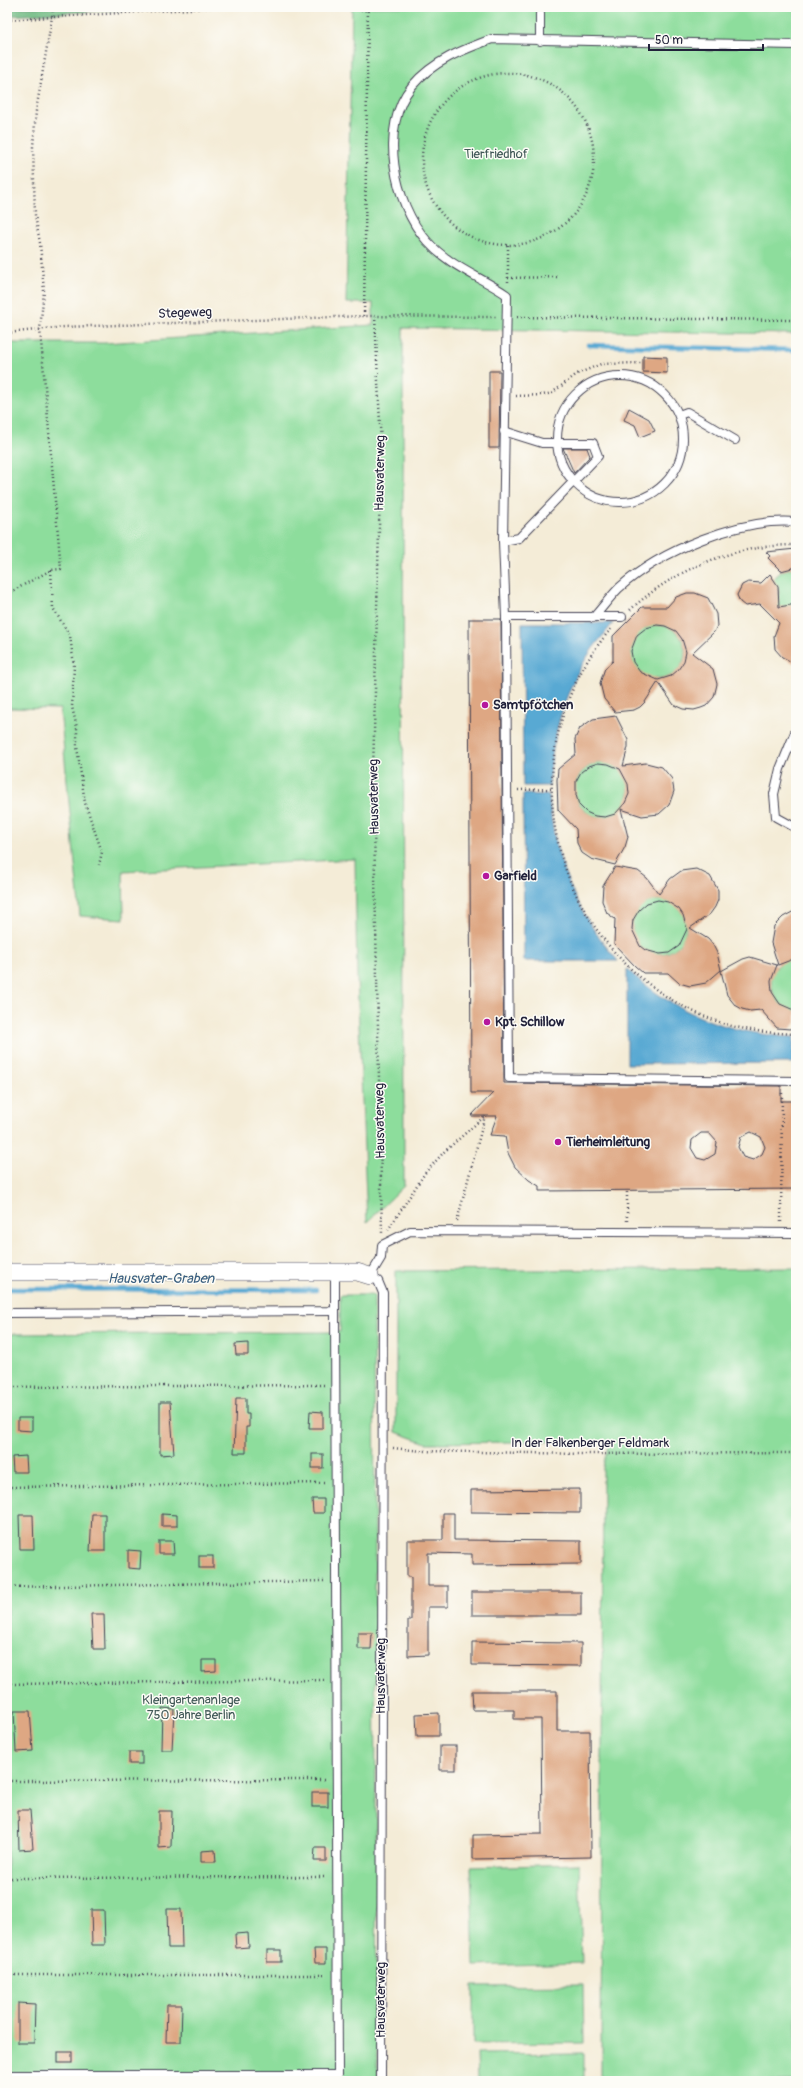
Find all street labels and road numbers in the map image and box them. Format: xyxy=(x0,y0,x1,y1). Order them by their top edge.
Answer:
street label: Stegeweg xyxy=(158,304,213,322)
street label: Hausvaterweg xyxy=(371,434,389,511)
street label: Hausvaterweg xyxy=(365,758,383,835)
street label: Hausvaterweg xyxy=(371,1082,389,1159)
street label: In der Falkenberger Feldmark xyxy=(511,1435,670,1451)
street label: Hausvaterweg xyxy=(373,1638,389,1714)
street label: Hausvaterweg xyxy=(373,1962,389,2038)

